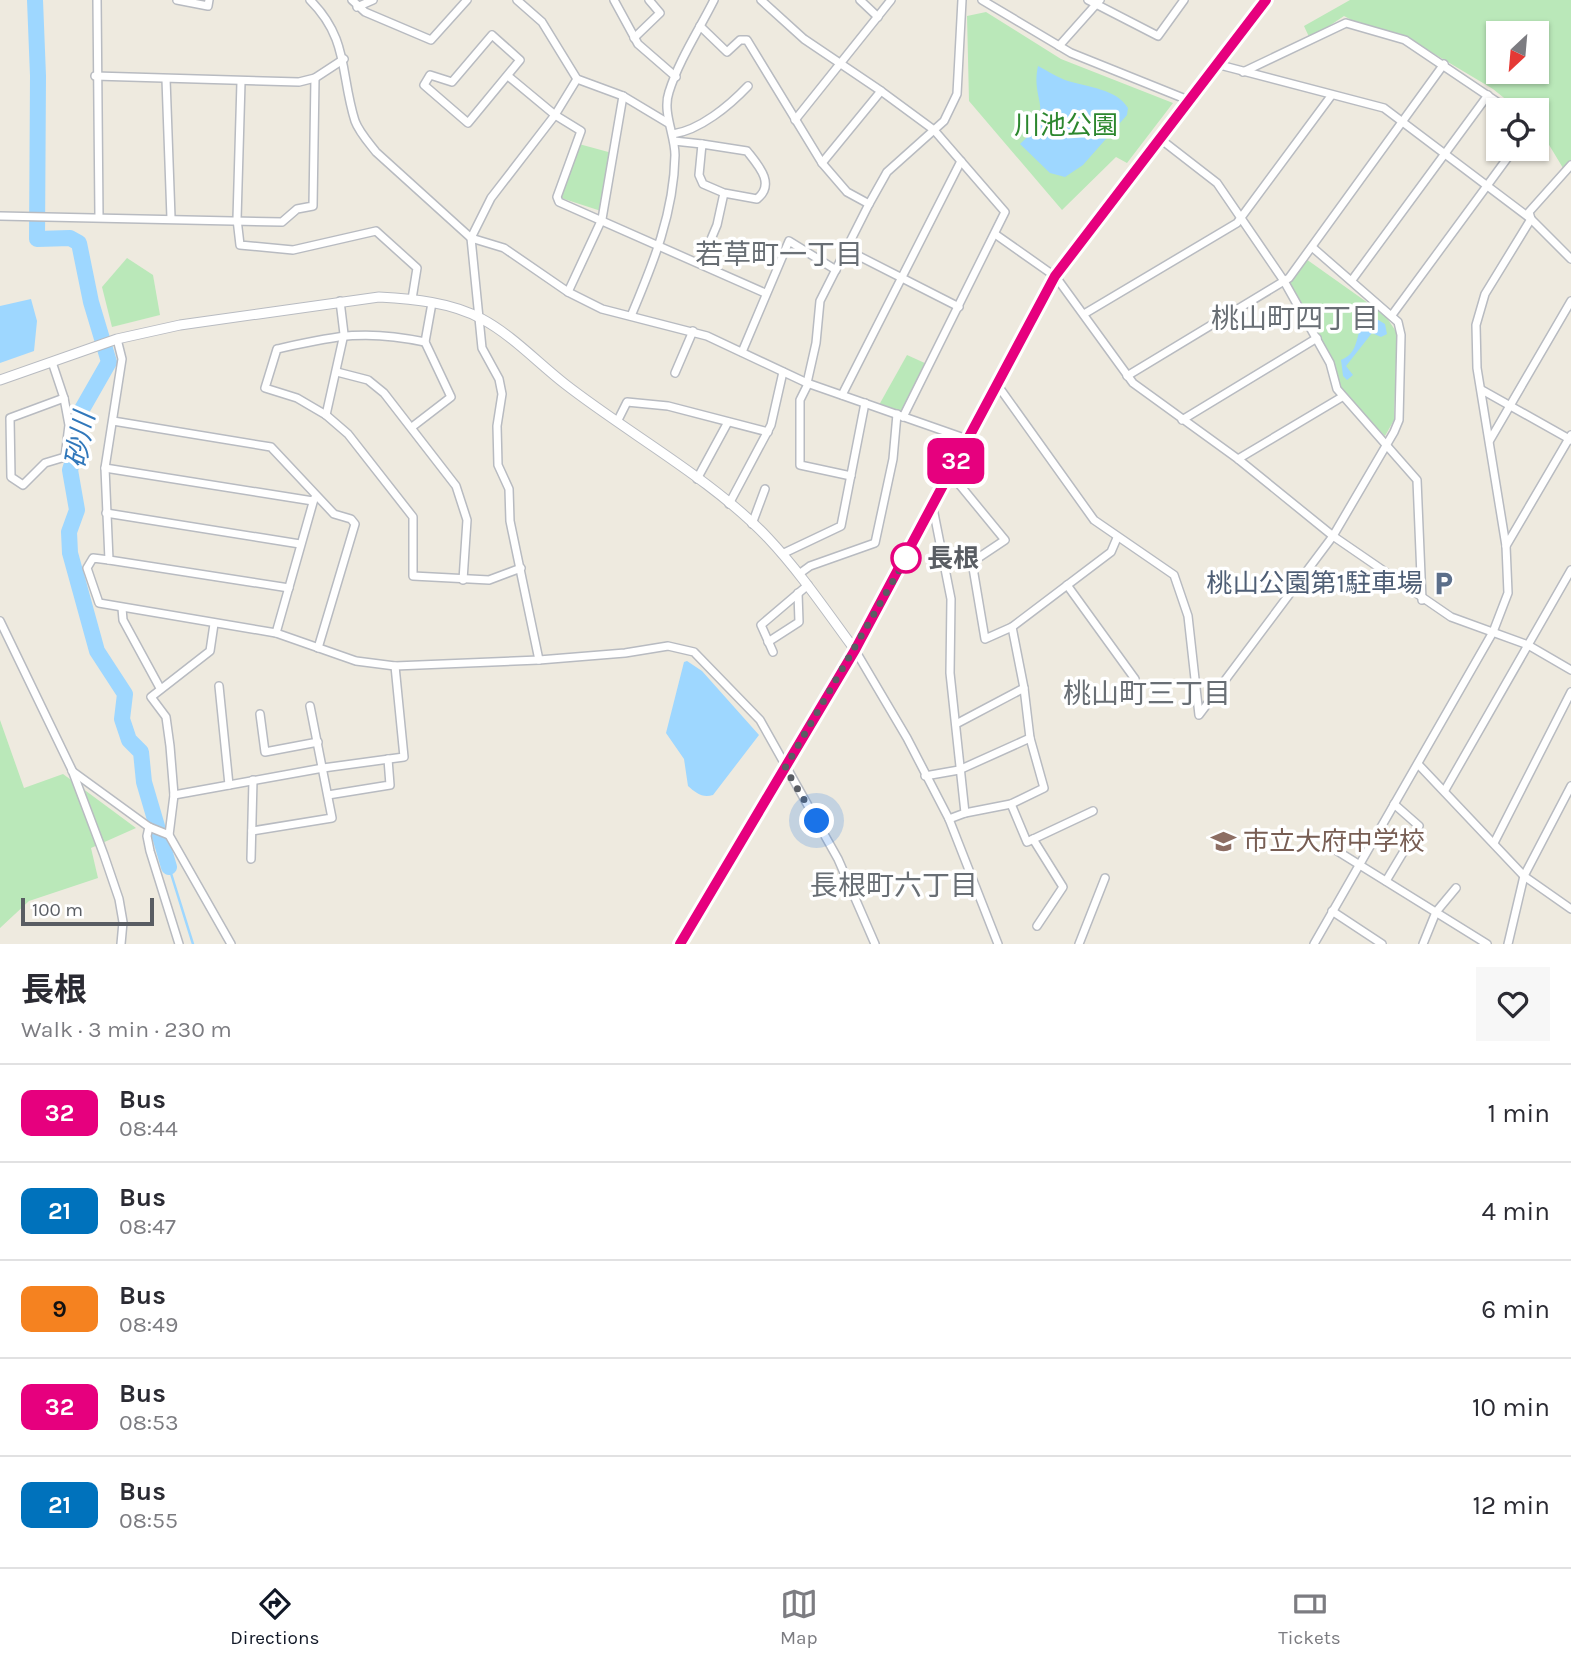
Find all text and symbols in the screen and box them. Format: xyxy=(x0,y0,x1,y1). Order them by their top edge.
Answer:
north arrow xyxy=(1486,21,1549,84)
map controls xyxy=(1486,21,1549,161)
button: locate xyxy=(1486,98,1549,161)
park label: 川池公園 xyxy=(1014,110,1118,141)
district label: 若草町一丁目 xyxy=(695,238,863,271)
district label: 桃山町四丁目 xyxy=(1211,302,1379,335)
water label: 砂川 xyxy=(59,407,102,470)
line badge: 32 xyxy=(925,438,988,484)
text: 32 xyxy=(941,447,971,475)
marker: 長根 xyxy=(891,543,921,573)
place label: 長根 xyxy=(927,543,979,574)
place label: 桃山公園第1駐車場 xyxy=(1206,568,1423,599)
parking icon: 桃山公園第1駐車場 xyxy=(1429,569,1457,597)
district label: 桃山町三丁目 xyxy=(1063,677,1231,710)
your location xyxy=(799,803,834,838)
place label: 市立大府中学校 xyxy=(1243,826,1425,857)
school or university icon: 市立大府中学校 xyxy=(1209,827,1237,855)
district label: 長根町六丁目 xyxy=(810,869,978,902)
scale bar xyxy=(21,895,154,927)
text: 100 m xyxy=(32,899,83,921)
button: heart xyxy=(1476,967,1550,1041)
text: 長根 xyxy=(21,971,87,1009)
text: Walk · 3 min · 230 m xyxy=(21,1016,232,1043)
text: Bus xyxy=(119,1084,166,1115)
text: 1 min xyxy=(1487,1098,1550,1129)
text: 32 xyxy=(45,1099,74,1127)
text: 08:44 xyxy=(119,1115,178,1142)
text: Bus xyxy=(119,1182,166,1213)
text: 4 min xyxy=(1482,1196,1550,1227)
text: 21 xyxy=(48,1197,71,1225)
text: 08:47 xyxy=(119,1213,176,1240)
text: Bus xyxy=(119,1280,166,1311)
text: 6 min xyxy=(1481,1294,1550,1325)
text: 9 xyxy=(52,1295,67,1323)
text: 08:49 xyxy=(119,1311,178,1338)
text: Bus xyxy=(119,1378,166,1409)
text: 10 min xyxy=(1472,1392,1550,1423)
text: 32 xyxy=(45,1393,74,1421)
text: 08:53 xyxy=(119,1409,179,1436)
text: Bus xyxy=(119,1476,166,1507)
text: 12 min xyxy=(1472,1490,1550,1521)
text: 21 xyxy=(48,1491,71,1519)
text: 08:55 xyxy=(119,1507,178,1534)
tab: Directions xyxy=(230,1585,319,1649)
tab: Map xyxy=(780,1585,818,1649)
tab: Tickets xyxy=(1278,1585,1341,1649)

